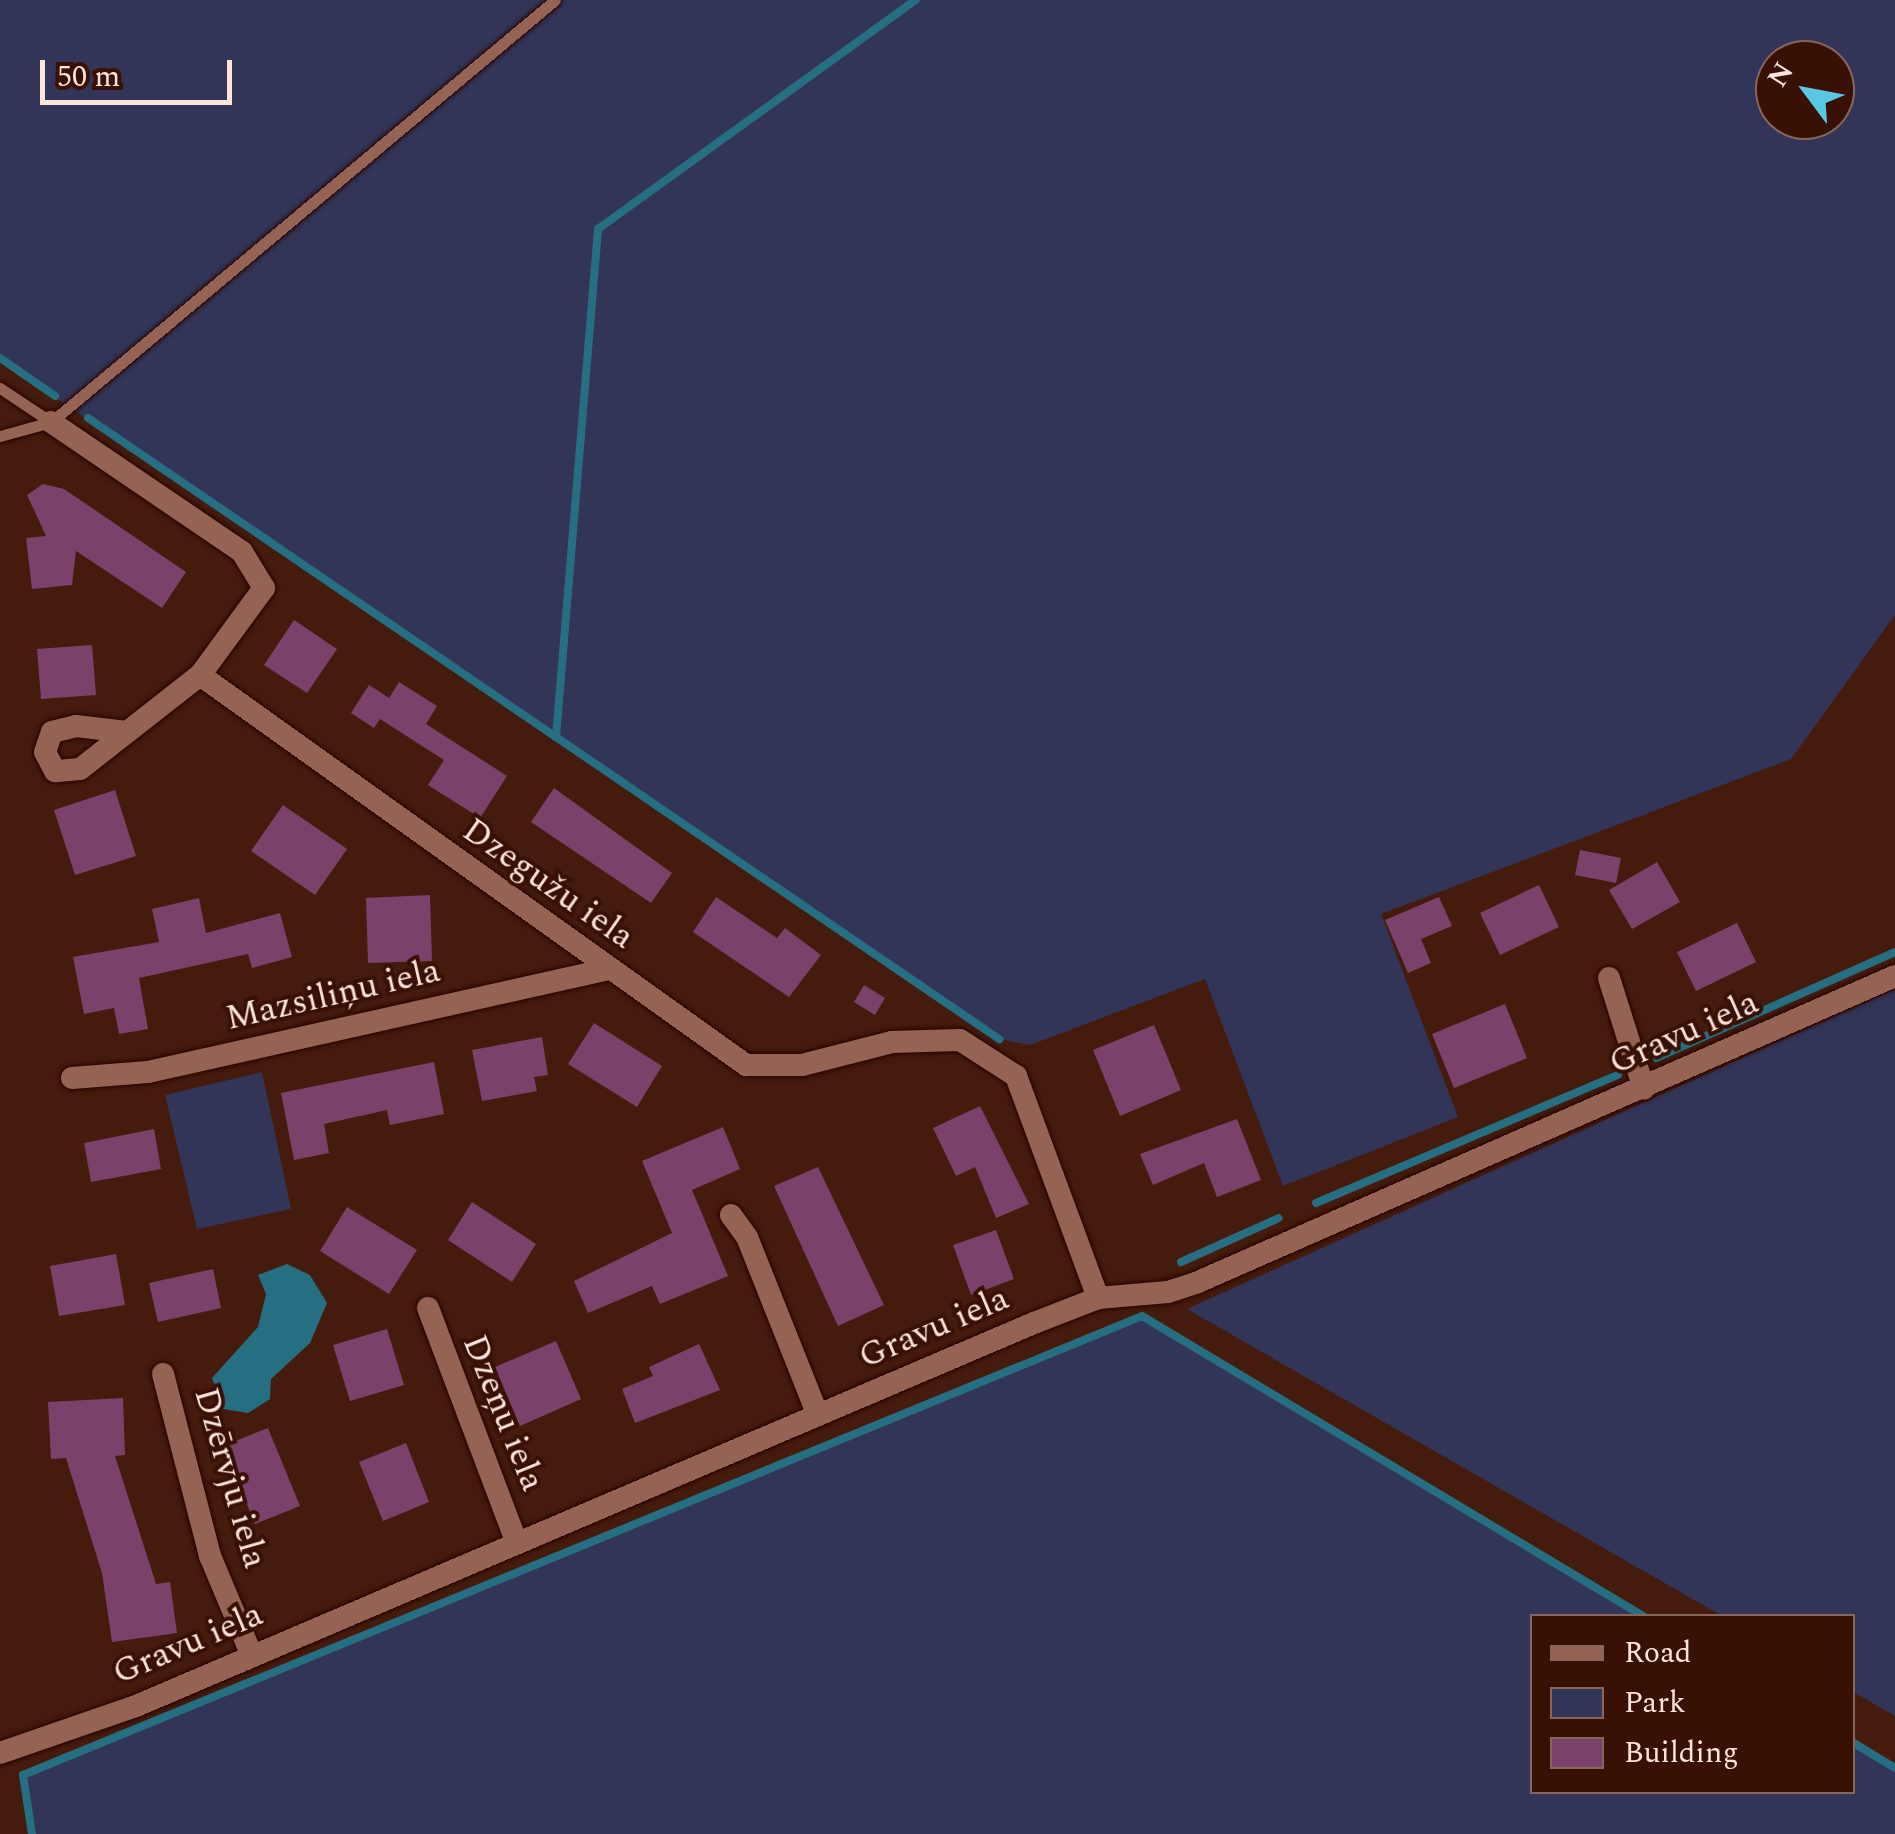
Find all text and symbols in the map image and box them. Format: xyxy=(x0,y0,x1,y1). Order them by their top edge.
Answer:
scale bar xyxy=(45,40,238,102)
north arrow xyxy=(1755,40,1855,140)
text: 50 m xyxy=(57,54,120,100)
text: N xyxy=(1757,54,1805,96)
street label: Dzegužu iela xyxy=(454,809,642,959)
street label: Mazsiliņu iela xyxy=(222,950,444,1040)
street label: Gravu iela xyxy=(1603,982,1765,1084)
street label: Gravu iela xyxy=(853,1278,1015,1378)
street label: Dzeņu iela xyxy=(453,1329,553,1497)
street label: Dzērvju iela xyxy=(184,1383,276,1573)
street label: Gravu iela xyxy=(107,1594,269,1694)
legend xyxy=(1530,1614,1855,1794)
text: Road xyxy=(1624,1630,1692,1676)
text: Park xyxy=(1624,1680,1686,1726)
text: Building xyxy=(1624,1730,1739,1776)

